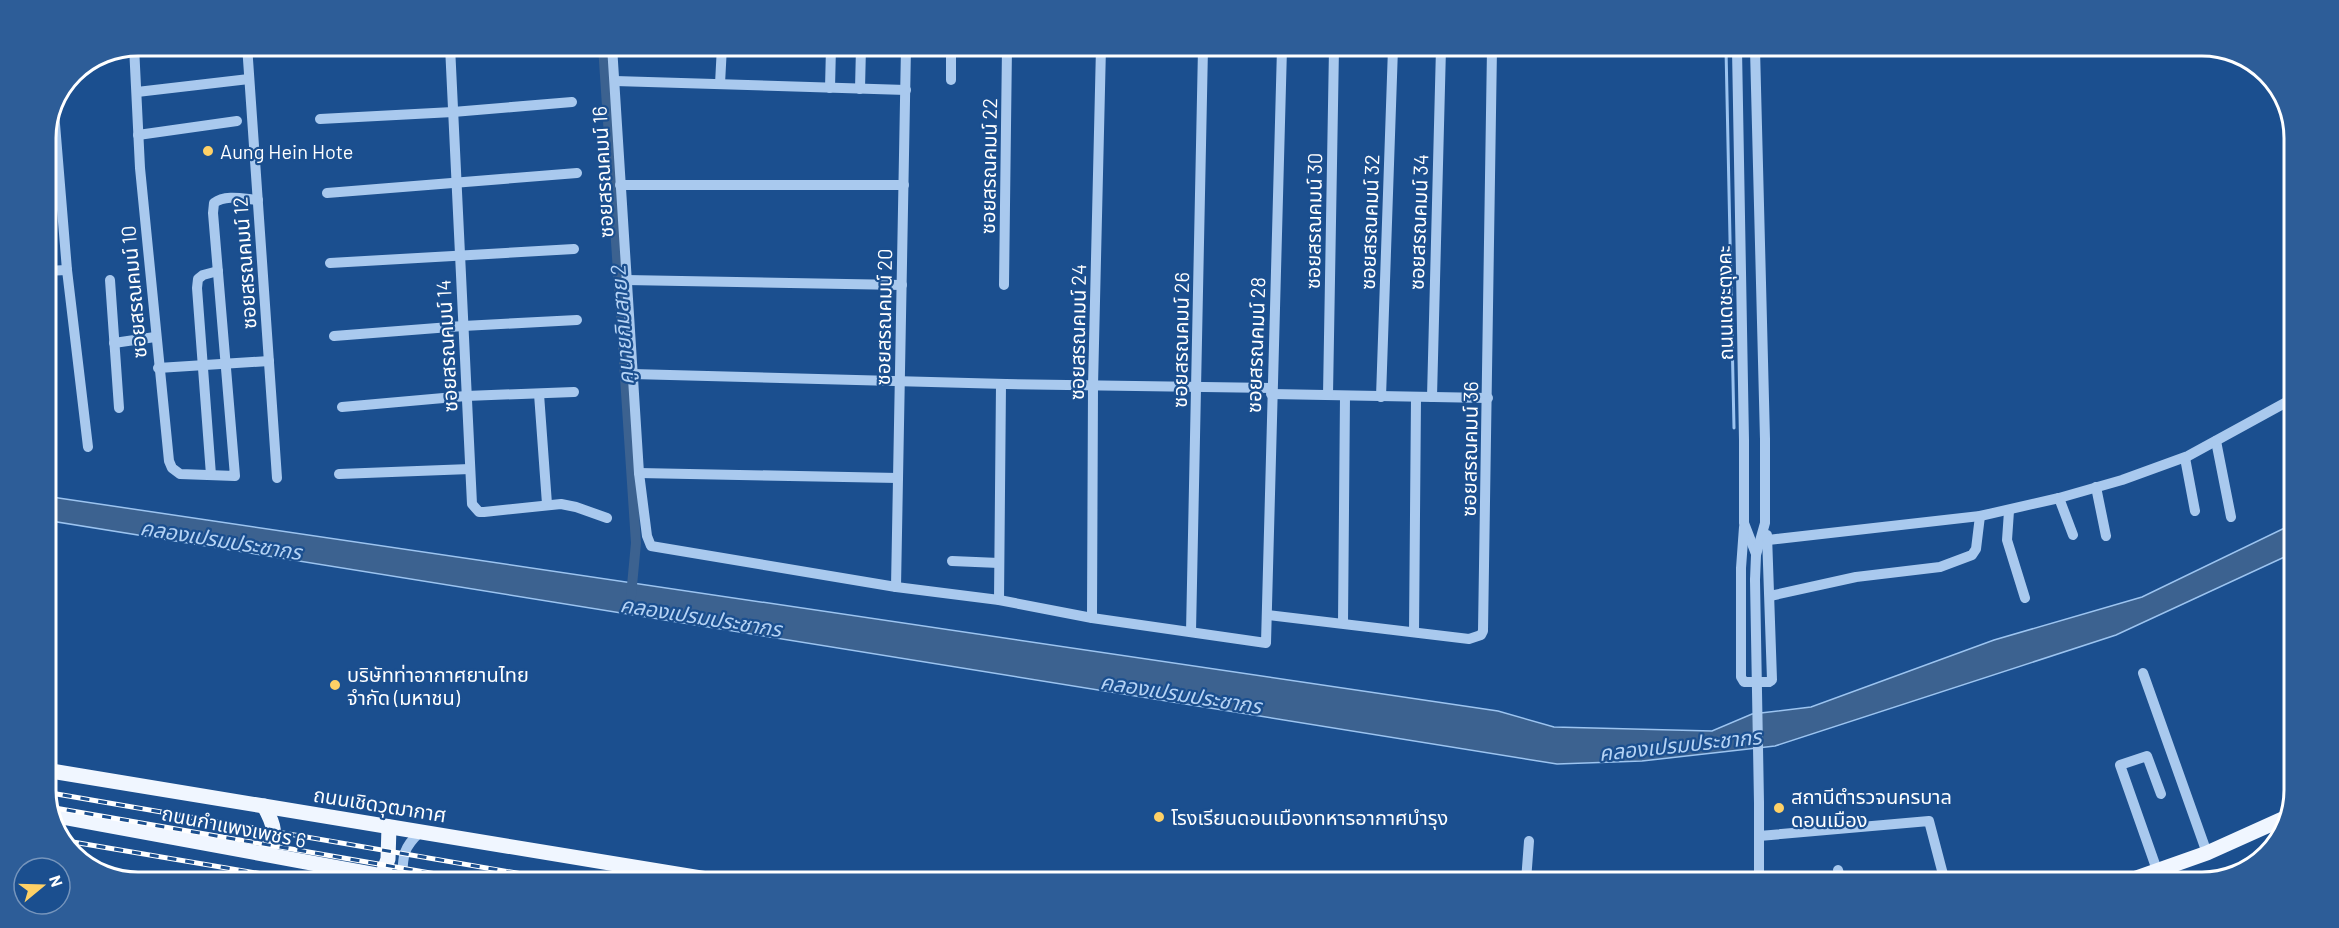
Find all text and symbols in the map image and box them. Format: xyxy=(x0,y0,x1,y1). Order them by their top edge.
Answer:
street label: ซอยสรณคมน์ 22 xyxy=(975,98,1001,234)
street label: ซอยสรณคมน์ 16 xyxy=(587,105,617,239)
place label: Aung Hein Hote xyxy=(220,139,353,163)
marker: Aung Hein Hote xyxy=(201,144,215,158)
street label: ซอยสรณคมน์ 30 xyxy=(1300,153,1326,289)
street label: ซอยสรณคมน์ 32 xyxy=(1355,154,1383,290)
street label: ซอยสรณคมน์ 34 xyxy=(1404,154,1432,290)
street label: ซอยสรณคมน์ 12 xyxy=(227,196,261,330)
street label: ซอยสรณคมน์ 10 xyxy=(115,225,151,359)
street label: ถนนเดชะตุงคะ xyxy=(1711,245,1738,361)
street label: ซอยสรณคมน์ 20 xyxy=(870,248,896,386)
water label: คูนายกิมสาย 2 xyxy=(604,264,640,386)
street label: ซอยสรณคมน์ 24 xyxy=(1064,264,1090,400)
street label: ซอยสรณคมน์ 26 xyxy=(1167,272,1193,408)
street label: ซอยสรณคมน์ 28 xyxy=(1241,277,1269,413)
street label: ซอยสรณคมน์ 14 xyxy=(431,279,461,413)
street label: ซอยสรณคมน์ 36 xyxy=(1456,381,1482,517)
water label: คลองเปรมประชากร xyxy=(139,514,305,564)
water label: คลองเปรมประชากร xyxy=(619,591,785,641)
place label: บริษัทท่าอากาศยานไทย จำกัด (มหาชน) xyxy=(347,662,529,709)
water label: คลองเปรมประชากร xyxy=(1099,668,1265,718)
marker: บริษัทท่าอากาศยานไทย จำกัด (มหาชน) xyxy=(328,678,342,692)
water label: คลองเปรมประชากร xyxy=(1598,723,1764,765)
street label: ถนนเชิดวุฒากาศ xyxy=(312,782,448,827)
place label: สถานีตำรวจนครบาล ดอนเมือง xyxy=(1791,784,1952,831)
street label: ถนนกำแพงเพชร 6 xyxy=(160,800,308,852)
marker: สถานีตำรวจนครบาล ดอนเมือง xyxy=(1772,801,1786,815)
place label: โรงเรียนดอนเมืองทหารอากาศบำรุง xyxy=(1171,805,1448,830)
marker: โรงเรียนดอนเมืองทหารอากาศบำรุง xyxy=(1152,810,1166,824)
north arrow xyxy=(12,856,72,916)
text: N xyxy=(46,873,67,889)

